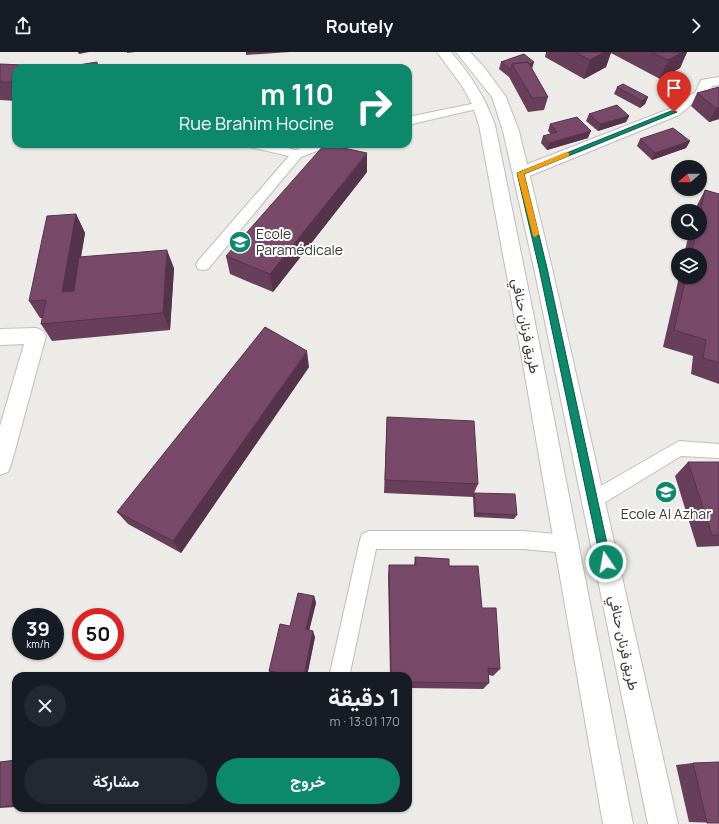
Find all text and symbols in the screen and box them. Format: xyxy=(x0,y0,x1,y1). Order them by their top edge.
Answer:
text: Routely xyxy=(326,14,393,38)
icon: share xyxy=(12,15,34,37)
icon: forward xyxy=(685,15,707,37)
pin xyxy=(657,71,691,112)
text: 110 m xyxy=(260,75,334,113)
icon: arrive xyxy=(663,77,685,99)
icon: right xyxy=(348,80,400,132)
text: Rue Brahim Hocine xyxy=(179,111,334,135)
north arrow xyxy=(671,160,707,196)
map controls xyxy=(671,160,707,284)
button: search xyxy=(671,204,707,240)
place label: Ecole Paramédicale xyxy=(256,224,343,259)
school or university icon: Ecole Paramédicale xyxy=(227,229,253,255)
button: layers xyxy=(671,248,707,284)
street label: طريق فرنان حنافي xyxy=(505,277,545,376)
school or university icon: Ecole Al Azhar xyxy=(653,479,679,505)
place label: Ecole Al Azhar xyxy=(621,504,711,523)
position arrow xyxy=(585,541,627,583)
street label: طريق فرنان حنافي xyxy=(602,594,644,693)
speed limit sign: 50 xyxy=(72,608,124,660)
text: 39 xyxy=(26,615,50,642)
text: km/h xyxy=(26,637,50,651)
text: 1 دقيقة xyxy=(328,680,400,713)
button: close xyxy=(24,685,66,727)
text: 170 m · 13:01 xyxy=(330,712,400,730)
button: مشاركة xyxy=(24,758,208,804)
button: خروج xyxy=(216,758,400,804)

